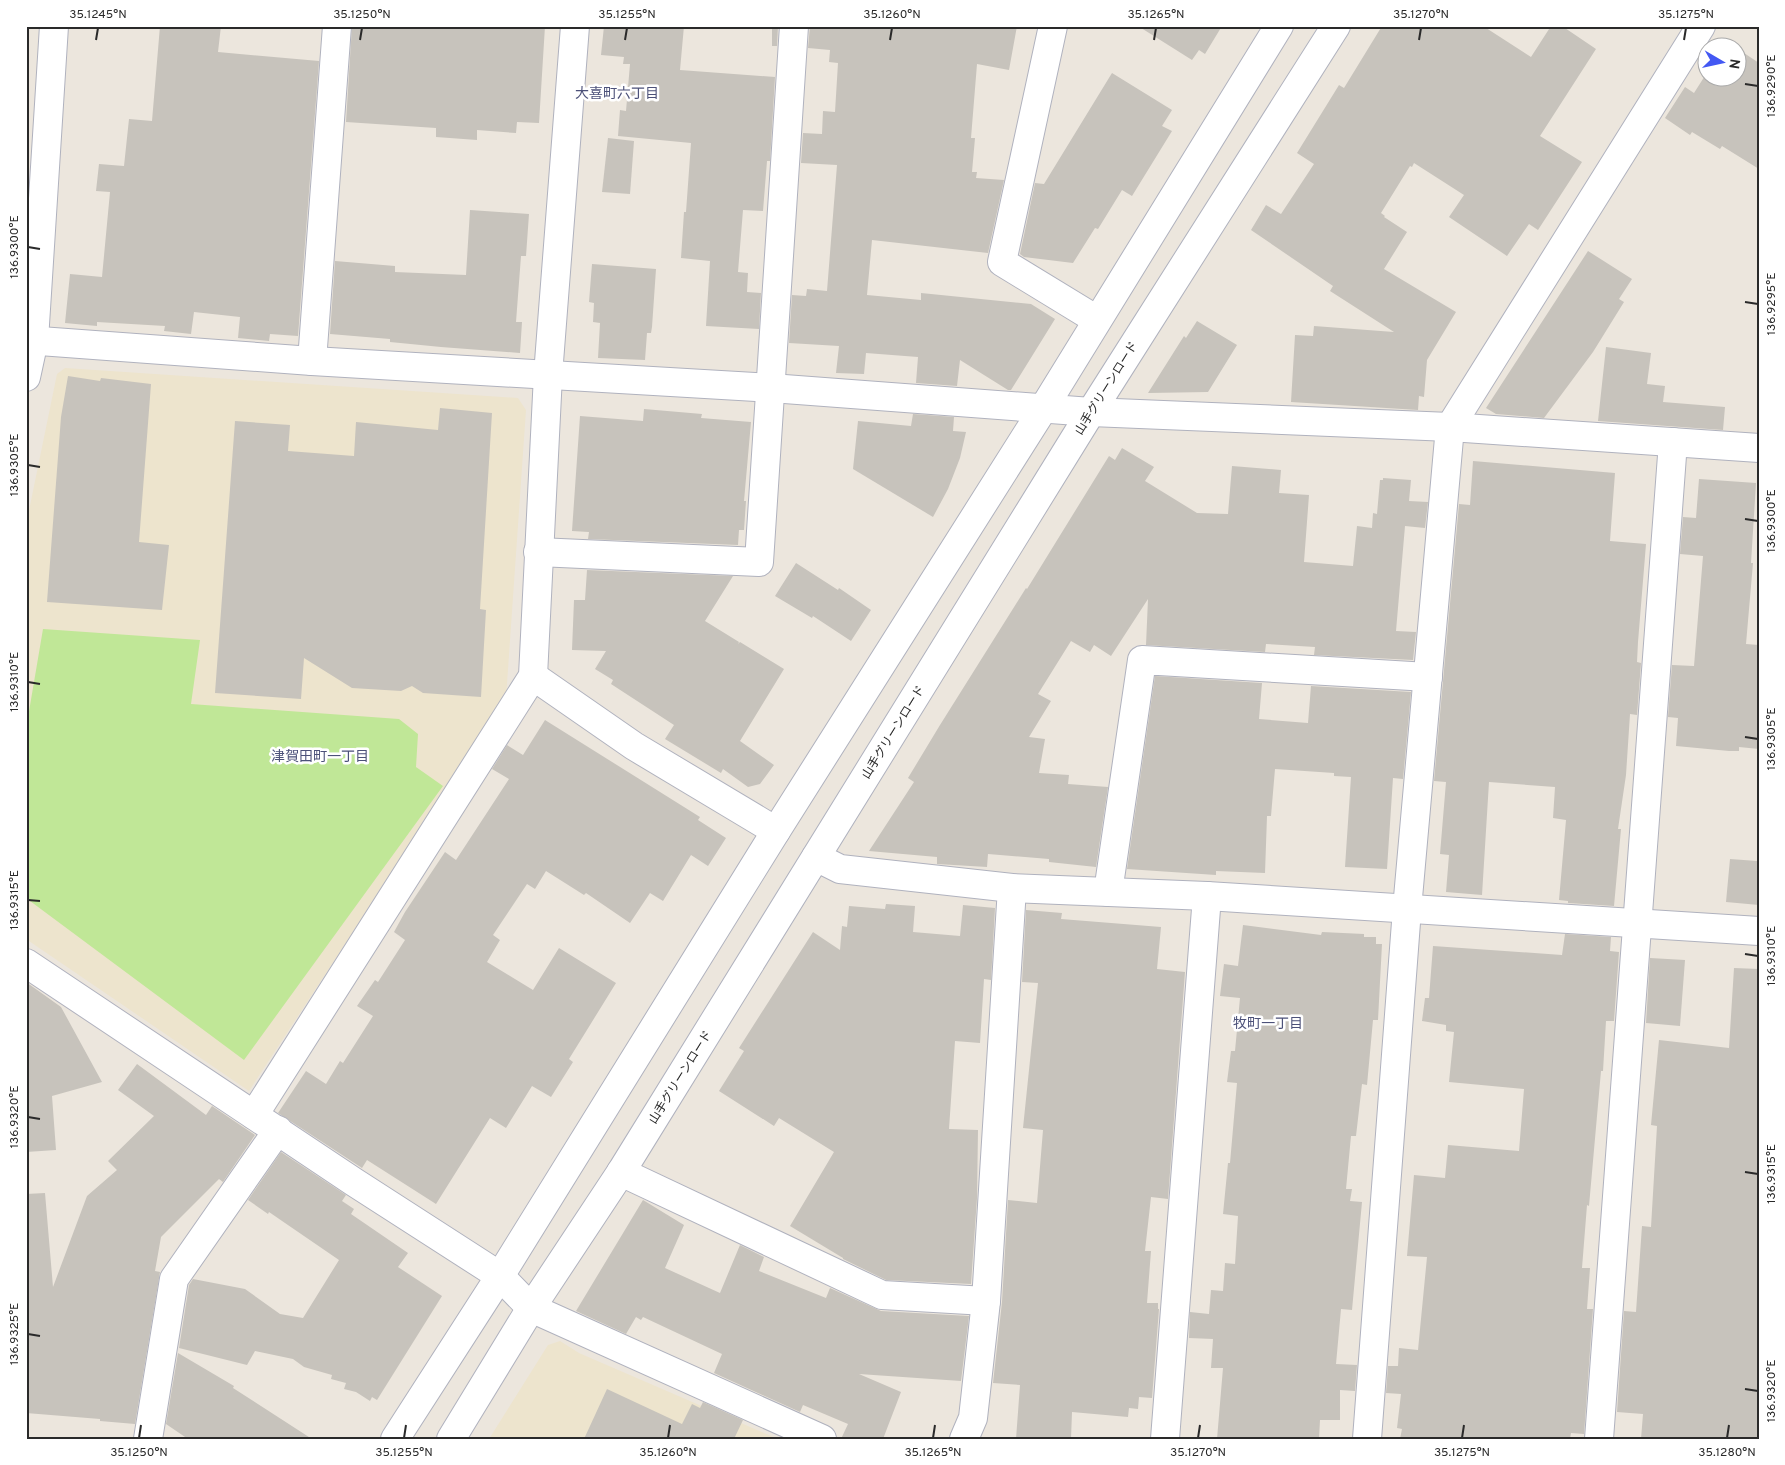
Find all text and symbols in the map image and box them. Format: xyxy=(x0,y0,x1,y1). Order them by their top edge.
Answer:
text: 35.1245°N xyxy=(69,7,127,23)
text: 35.1250°N xyxy=(333,7,391,23)
text: 35.1255°N xyxy=(598,7,656,23)
text: 35.1260°N xyxy=(863,7,921,23)
text: 35.1265°N xyxy=(1127,7,1185,23)
text: 35.1270°N xyxy=(1393,7,1449,23)
text: 35.1275°N xyxy=(1658,7,1714,23)
north arrow xyxy=(1698,38,1748,88)
text: 136.9290°E xyxy=(1764,55,1780,117)
text: N xyxy=(1724,57,1743,70)
district label: 大喜町六丁目 xyxy=(575,86,659,103)
text: 136.9300°E xyxy=(7,215,23,279)
text: 136.9295°E xyxy=(1764,273,1780,335)
street label: 山手グリーンロード xyxy=(1072,339,1142,438)
text: 136.9305°E xyxy=(7,433,23,497)
text: 136.9300°E xyxy=(1764,489,1780,553)
text: 136.9310°E xyxy=(7,652,23,712)
street label: 山手グリーンロード xyxy=(859,683,929,782)
text: 136.9305°E xyxy=(1764,707,1780,771)
district label: 津賀田町一丁目 xyxy=(271,749,369,766)
text: 136.9315°E xyxy=(7,870,23,930)
text: 136.9310°E xyxy=(1764,926,1780,986)
district label: 牧町一丁目 xyxy=(1233,1015,1303,1033)
street label: 山手グリーンロード xyxy=(646,1028,716,1127)
text: 136.9320°E xyxy=(7,1086,23,1148)
text: 136.9315°E xyxy=(1764,1144,1780,1204)
text: 136.9325°E xyxy=(7,1303,23,1365)
text: 136.9320°E xyxy=(1764,1360,1780,1422)
text: 35.1250°N xyxy=(110,1445,168,1461)
text: 35.1255°N xyxy=(375,1445,433,1461)
text: 35.1260°N xyxy=(639,1445,697,1461)
text: 35.1265°N xyxy=(904,1445,962,1461)
text: 35.1270°N xyxy=(1170,1445,1226,1461)
text: 35.1275°N xyxy=(1434,1445,1490,1461)
text: 35.1280°N xyxy=(1698,1445,1756,1461)

